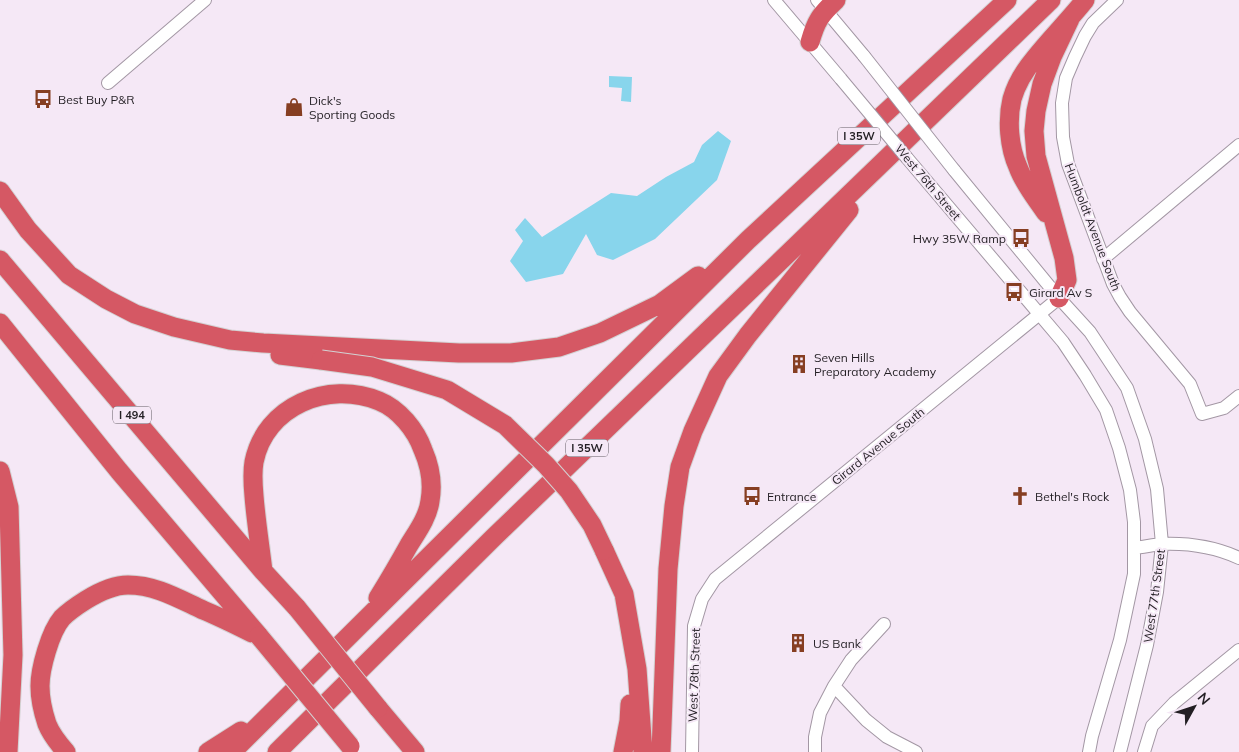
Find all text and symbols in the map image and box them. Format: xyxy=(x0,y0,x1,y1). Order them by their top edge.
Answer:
bus stop icon: Best Buy P&R xyxy=(32,88,54,110)
place label: Best Buy P&R xyxy=(58,92,134,107)
place label: Dick's Sporting Goods xyxy=(309,93,395,122)
shop icon: Dick's Sporting Goods xyxy=(283,96,305,118)
road number: I 35W xyxy=(838,128,880,144)
street label: West 76th Street xyxy=(892,141,964,223)
street label: Humboldt Avenue South xyxy=(1062,161,1124,293)
bus stop icon: Hwy 35W Ramp xyxy=(1010,227,1032,249)
place label: Hwy 35W Ramp xyxy=(913,231,1006,246)
bus stop icon: Girard Av S xyxy=(1003,281,1025,303)
place label: Girard Av S xyxy=(1029,285,1092,300)
place label: Seven Hills Preparatory Academy xyxy=(814,350,937,379)
building icon: Seven Hills Preparatory Academy xyxy=(788,353,810,375)
street label: Girard Avenue South xyxy=(829,404,927,488)
road number: I 494 xyxy=(113,406,151,424)
road number: I 35W xyxy=(566,439,608,456)
bus stop icon: Entrance xyxy=(741,485,763,507)
church icon: Bethel's Rock xyxy=(1009,485,1031,507)
place label: Entrance xyxy=(767,489,816,504)
place label: Bethel's Rock xyxy=(1035,489,1110,504)
street label: West 77th Street xyxy=(1140,548,1168,644)
street label: West 78th Street xyxy=(685,628,703,722)
building icon: US Bank xyxy=(787,632,809,654)
place label: US Bank xyxy=(813,636,862,651)
north arrow xyxy=(1169,682,1219,732)
text: N xyxy=(1194,689,1214,708)

